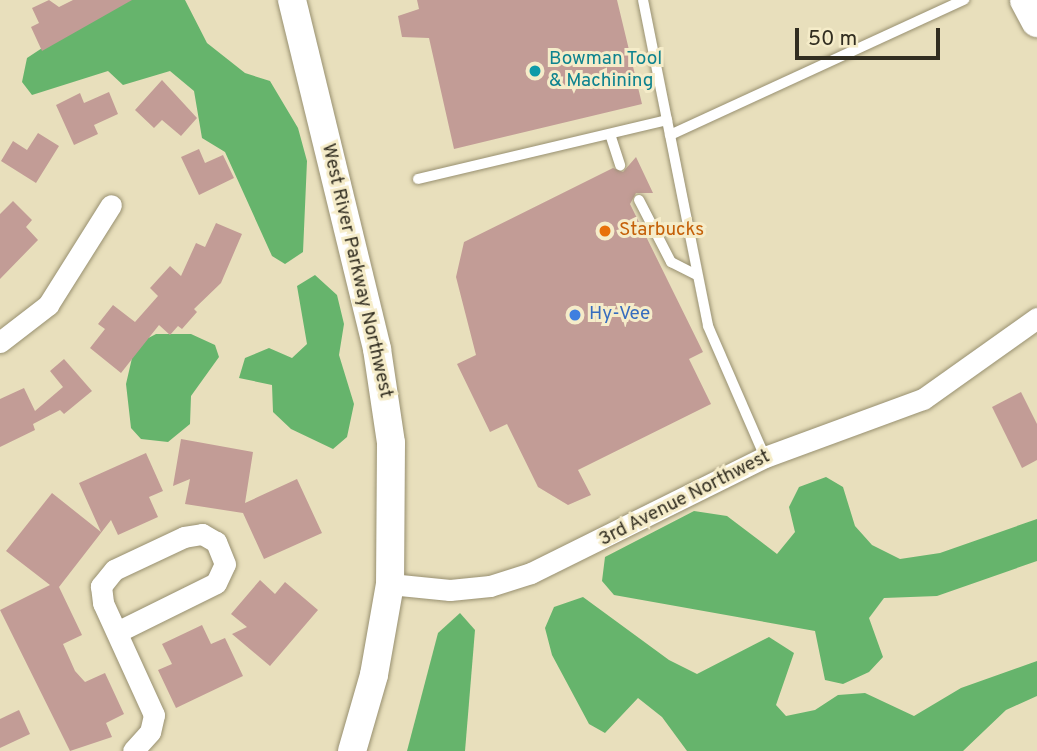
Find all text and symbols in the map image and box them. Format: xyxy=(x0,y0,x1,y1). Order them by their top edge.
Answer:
scale bar xyxy=(799,14,944,58)
text: 50 m xyxy=(808,26,857,53)
place label: Bowman Tool & Machining xyxy=(549,49,663,93)
marker: Bowman Tool & Machining xyxy=(527,63,543,79)
street label: West River Parkway Northwest xyxy=(316,142,396,400)
place label: Starbucks xyxy=(619,220,704,242)
marker: Starbucks xyxy=(597,223,613,239)
place label: Hy-Vee xyxy=(589,304,650,326)
marker: Hy-Vee xyxy=(567,307,583,323)
street label: 3rd Avenue Northwest xyxy=(595,446,775,552)

